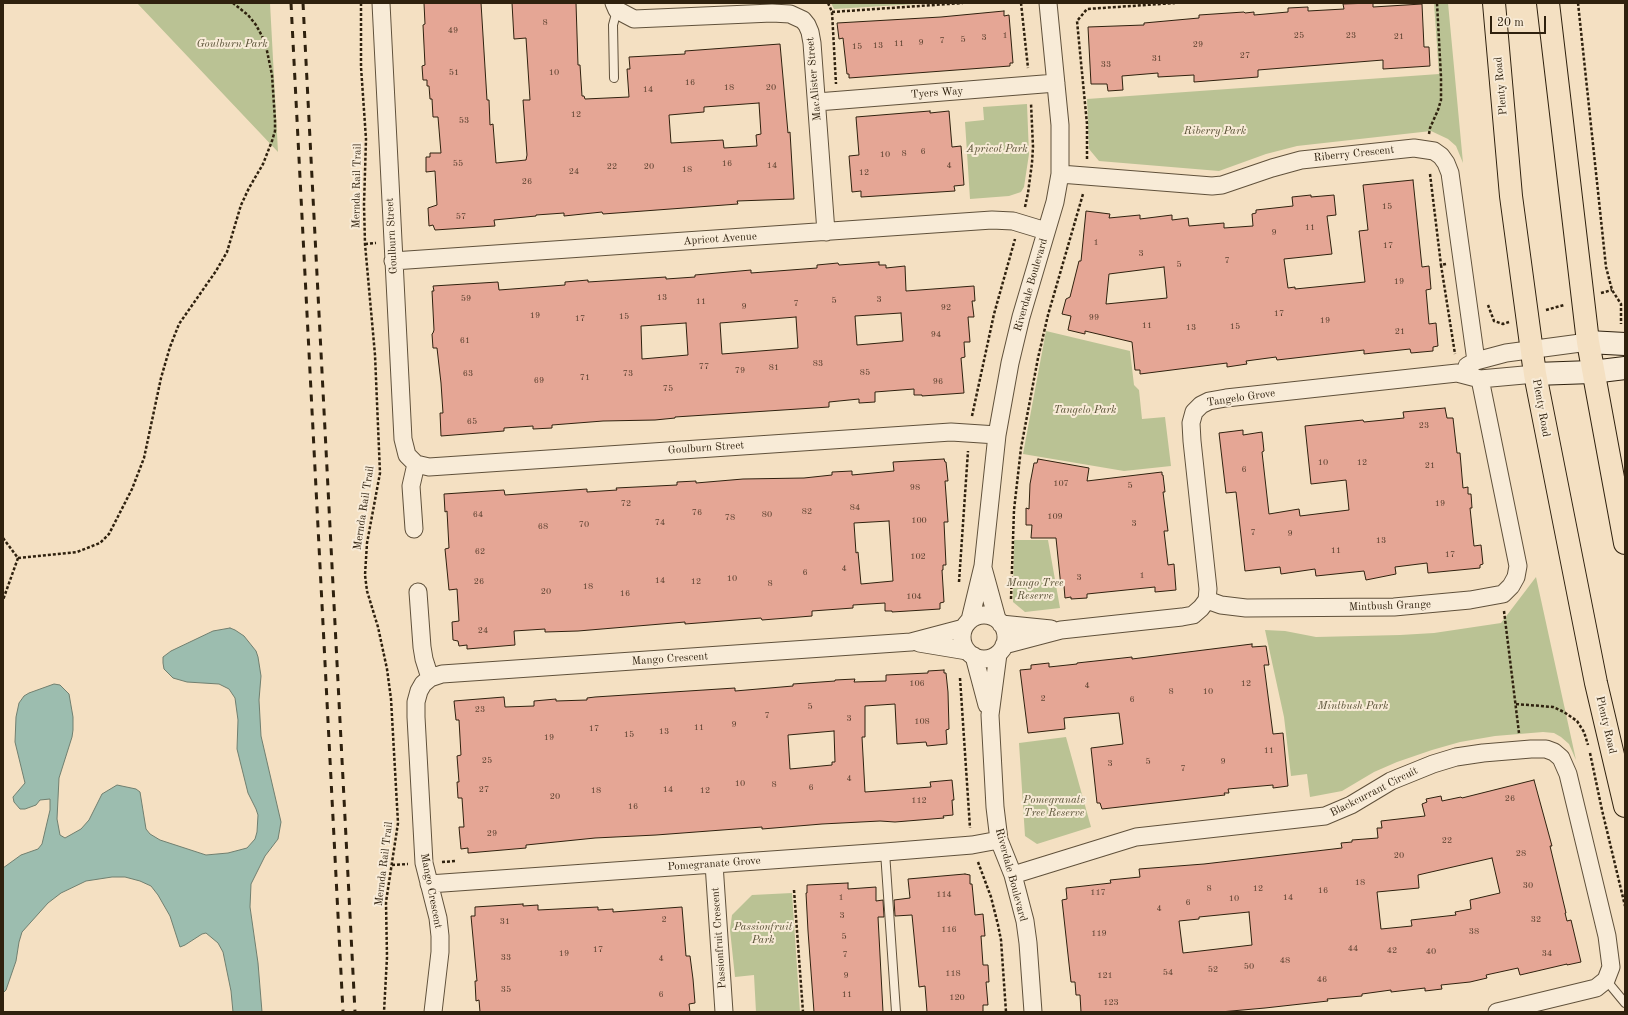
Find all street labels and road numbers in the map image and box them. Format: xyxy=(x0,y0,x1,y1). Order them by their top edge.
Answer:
street label: MacAlister Street xyxy=(804,36,824,122)
street label: Plenty Road xyxy=(1492,56,1510,116)
street label: Tyers Way xyxy=(910,85,964,101)
street label: Mernda Rail Trail xyxy=(350,143,364,229)
street label: Riberry Crescent xyxy=(1313,143,1395,165)
street label: Goulburn Street xyxy=(383,198,401,274)
street label: Apricot Avenue xyxy=(683,230,757,248)
street label: Riverdale Boulevard xyxy=(1011,237,1051,333)
street label: Plenty Road xyxy=(1529,378,1553,438)
street label: Tangelo Grove xyxy=(1206,387,1276,409)
street label: Goulburn Street xyxy=(667,439,745,457)
street label: Mernda Rail Trail xyxy=(351,465,377,551)
street label: Mintbush Grange xyxy=(1349,598,1431,614)
street label: Mango Crescent xyxy=(631,650,709,668)
street label: Plenty Road xyxy=(1593,695,1619,755)
street label: Blackcurrant Circuit xyxy=(1328,764,1420,820)
street label: Mernda Rail Trail xyxy=(372,821,396,907)
street label: Riverdale Boulevard xyxy=(992,827,1030,923)
street label: Mango Crescent xyxy=(417,852,445,930)
street label: Pomegranate Grove xyxy=(667,854,761,874)
street label: Passionfruit Crescent xyxy=(709,887,729,989)

